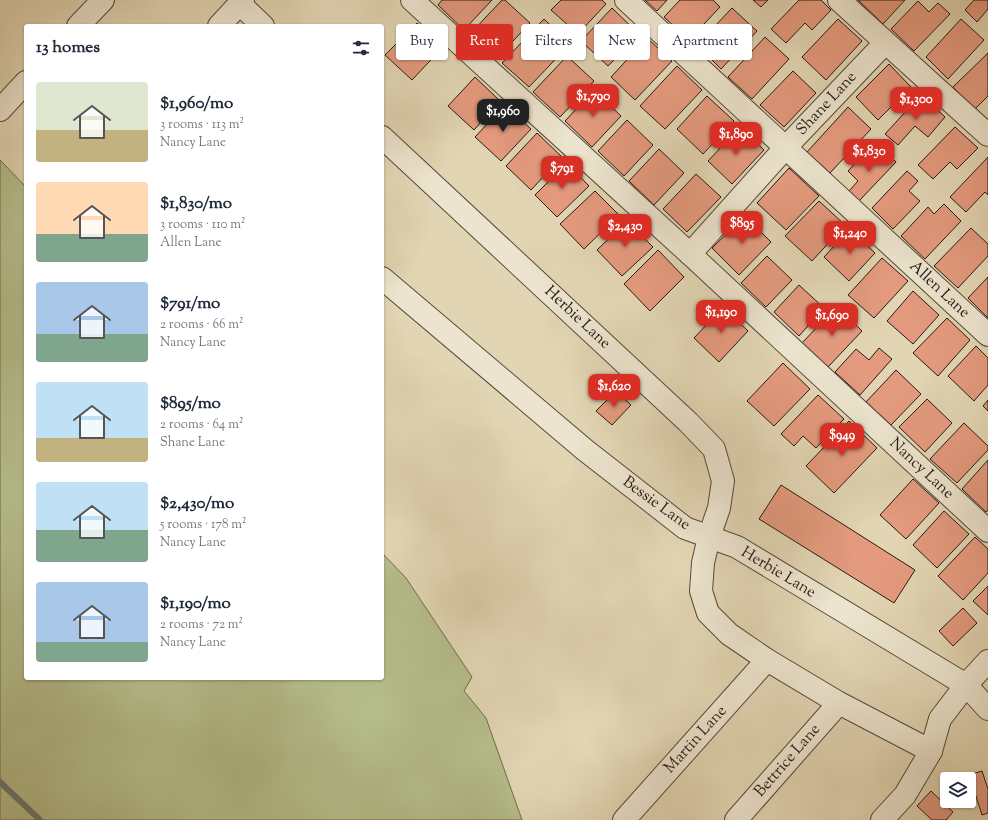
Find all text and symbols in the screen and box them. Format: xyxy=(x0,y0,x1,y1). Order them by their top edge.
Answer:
chip: Buy xyxy=(396,24,448,60)
chip: Rent xyxy=(456,24,513,60)
chip: Filters xyxy=(521,24,586,60)
chip: New xyxy=(594,24,650,60)
chip: Apartment xyxy=(658,24,752,60)
text: 13 homes xyxy=(36,36,100,60)
icon: filters xyxy=(350,37,372,59)
street label: Shane Lane xyxy=(791,67,863,141)
pin: $1,790 xyxy=(560,84,626,118)
pin: $1,300 xyxy=(883,87,949,121)
text: $1,790 xyxy=(576,88,610,106)
text: $1,300 xyxy=(899,91,933,109)
text: $1,960/mo xyxy=(160,92,233,116)
icon: home xyxy=(68,98,116,146)
pin: $1,960 xyxy=(470,99,536,133)
text: $1,960 xyxy=(486,103,520,121)
text: 3 rooms · 113 m² xyxy=(160,116,244,134)
pin: $1,890 xyxy=(703,122,769,156)
text: $1,890 xyxy=(719,126,753,144)
text: Nancy Lane xyxy=(160,134,226,152)
pin: $1,830 xyxy=(836,139,902,173)
text: $1,830 xyxy=(852,143,886,161)
pin: $791 xyxy=(538,156,586,190)
text: $791 xyxy=(550,160,574,178)
text: $1,830/mo xyxy=(160,192,232,216)
icon: home xyxy=(68,198,116,246)
pin: $895 xyxy=(718,211,766,245)
pin: $2,430 xyxy=(592,214,658,248)
text: $895 xyxy=(730,215,754,233)
text: 3 rooms · 110 m² xyxy=(160,216,245,234)
text: $2,430 xyxy=(608,218,642,236)
pin: $1,240 xyxy=(817,221,883,255)
text: $1,240 xyxy=(833,225,867,243)
text: Allen Lane xyxy=(160,234,222,252)
street label: Allen Lane xyxy=(903,256,975,324)
street label: Herbie Lane xyxy=(539,281,615,355)
text: $791/mo xyxy=(160,292,220,316)
icon: home xyxy=(68,298,116,346)
pin: $1,190 xyxy=(688,300,754,334)
pin: $1,690 xyxy=(799,303,865,337)
text: $1,190 xyxy=(705,304,737,322)
text: $1,690 xyxy=(815,307,849,325)
text: 2 rooms · 66 m² xyxy=(160,316,243,334)
text: Nancy Lane xyxy=(160,334,226,352)
pin: $1,620 xyxy=(581,374,647,408)
text: $1,620 xyxy=(597,378,631,396)
text: $895/mo xyxy=(160,392,221,416)
icon: home xyxy=(68,398,116,446)
text: 2 rooms · 64 m² xyxy=(160,416,243,434)
pin: $949 xyxy=(818,423,866,457)
text: $949 xyxy=(829,427,855,445)
street label: Nancy Lane xyxy=(883,433,959,505)
text: Shane Lane xyxy=(160,434,225,452)
street label: Bessie Lane xyxy=(617,471,695,537)
text: $2,430/mo xyxy=(160,492,234,516)
icon: home xyxy=(68,498,116,546)
text: 5 rooms · 178 m² xyxy=(160,516,246,534)
text: Nancy Lane xyxy=(160,534,226,552)
street label: Herbie Lane xyxy=(736,542,820,604)
text: $1,190/mo xyxy=(160,592,231,616)
icon: home xyxy=(68,598,116,646)
text: 2 rooms · 72 m² xyxy=(160,616,243,634)
text: Nancy Lane xyxy=(160,634,226,652)
street label: Martin Lane xyxy=(659,701,733,779)
street label: Bettrice Lane xyxy=(750,719,826,803)
map controls xyxy=(940,772,976,808)
button: layers xyxy=(940,772,976,808)

